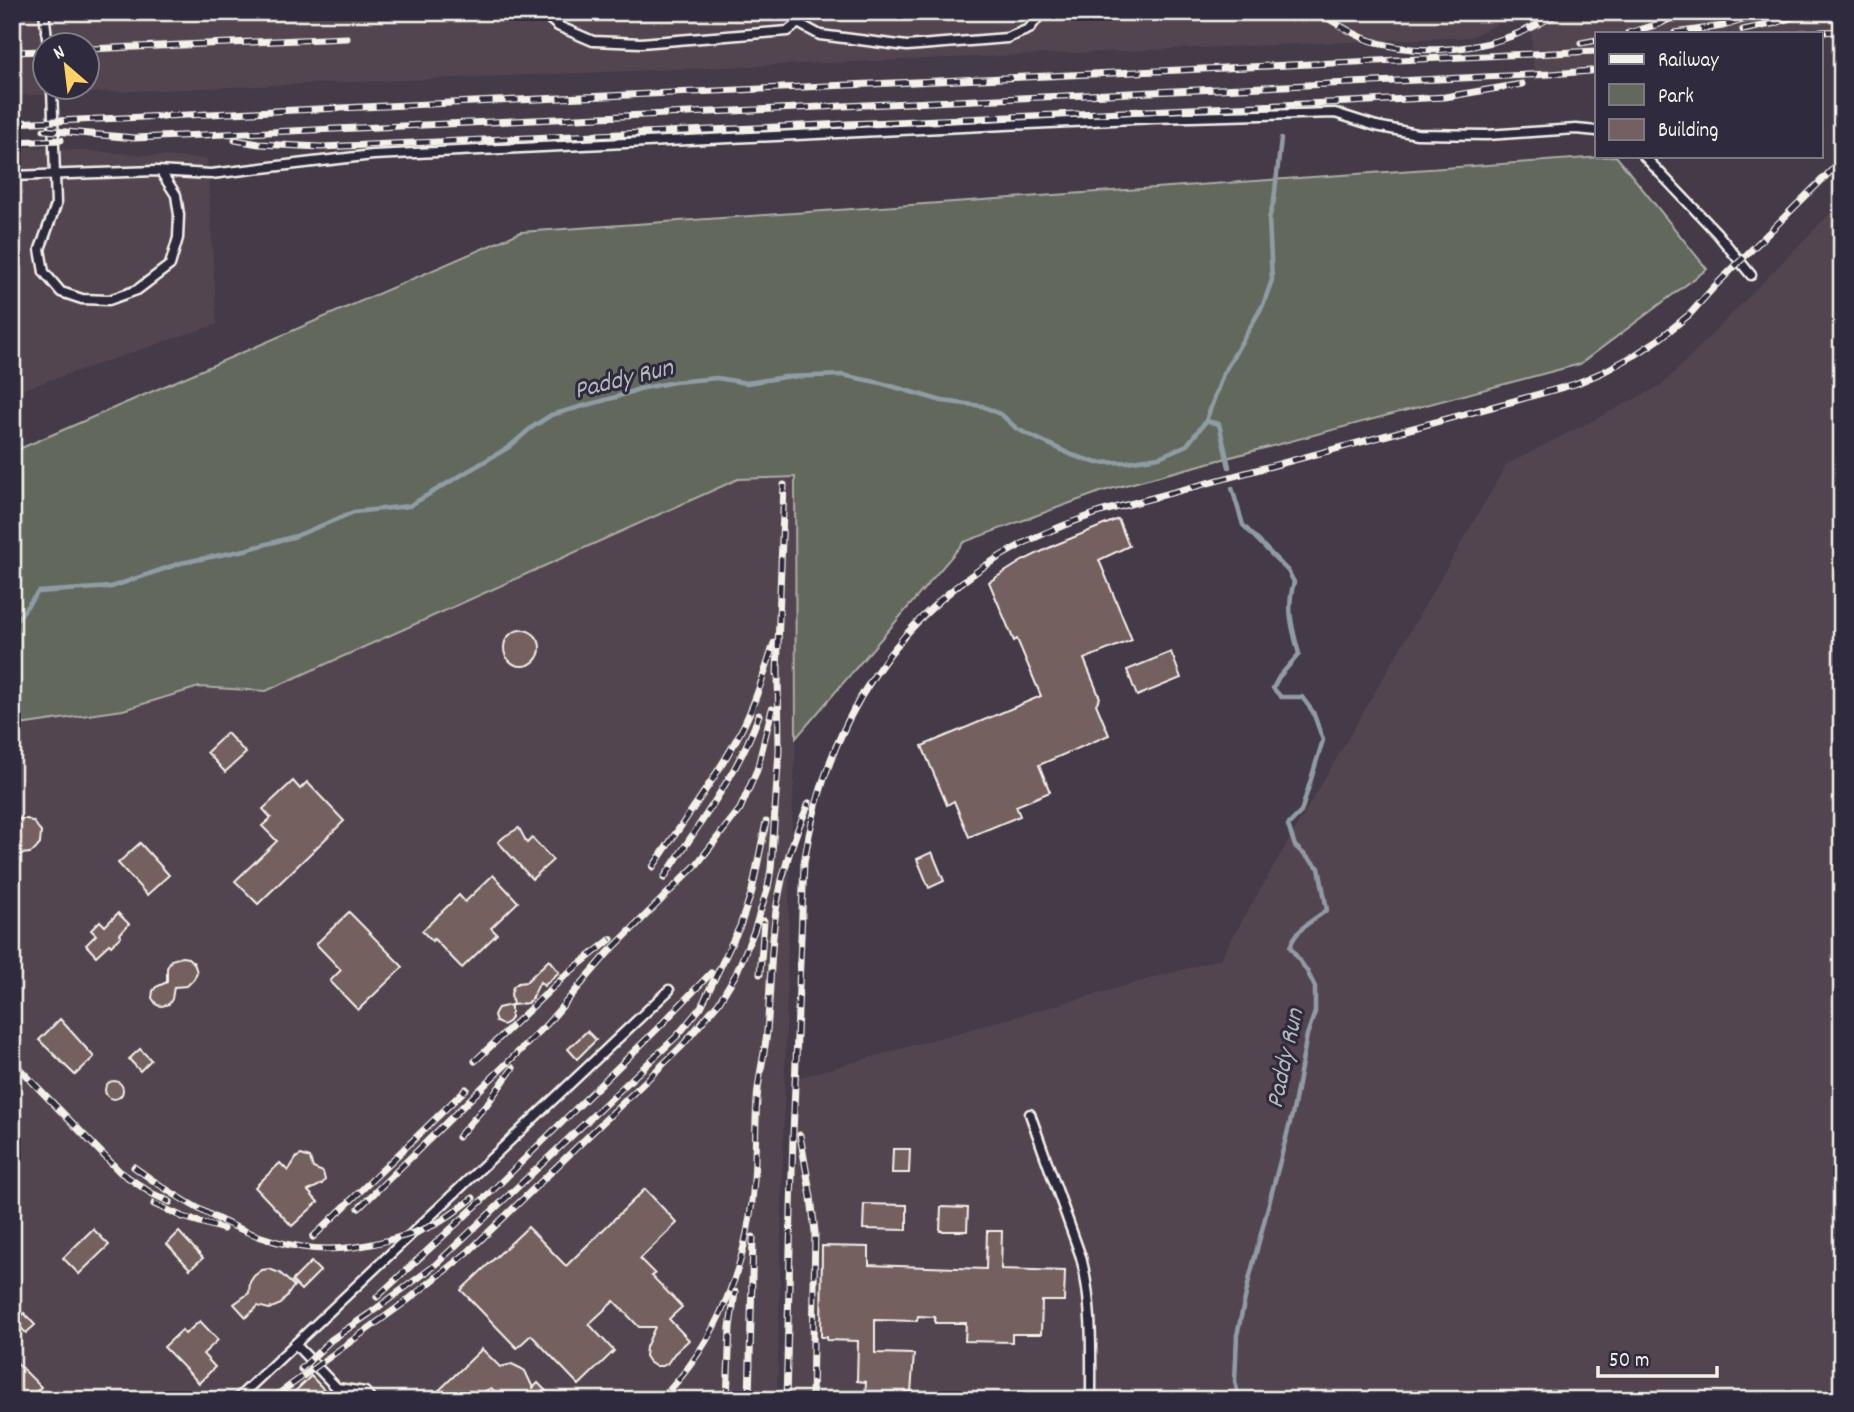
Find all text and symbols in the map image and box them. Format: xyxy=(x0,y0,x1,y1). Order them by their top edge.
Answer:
north arrow xyxy=(32,32,102,102)
legend xyxy=(1595,32,1822,158)
text: N xyxy=(49,40,70,68)
text: Railway xyxy=(1658,47,1719,77)
text: Park xyxy=(1658,83,1694,113)
text: Building xyxy=(1658,117,1718,147)
water label: Paddy Run xyxy=(570,350,678,411)
water label: Paddy Run xyxy=(1258,1005,1315,1112)
scale bar xyxy=(1598,1335,1717,1379)
text: 50 m xyxy=(1609,1347,1649,1377)

